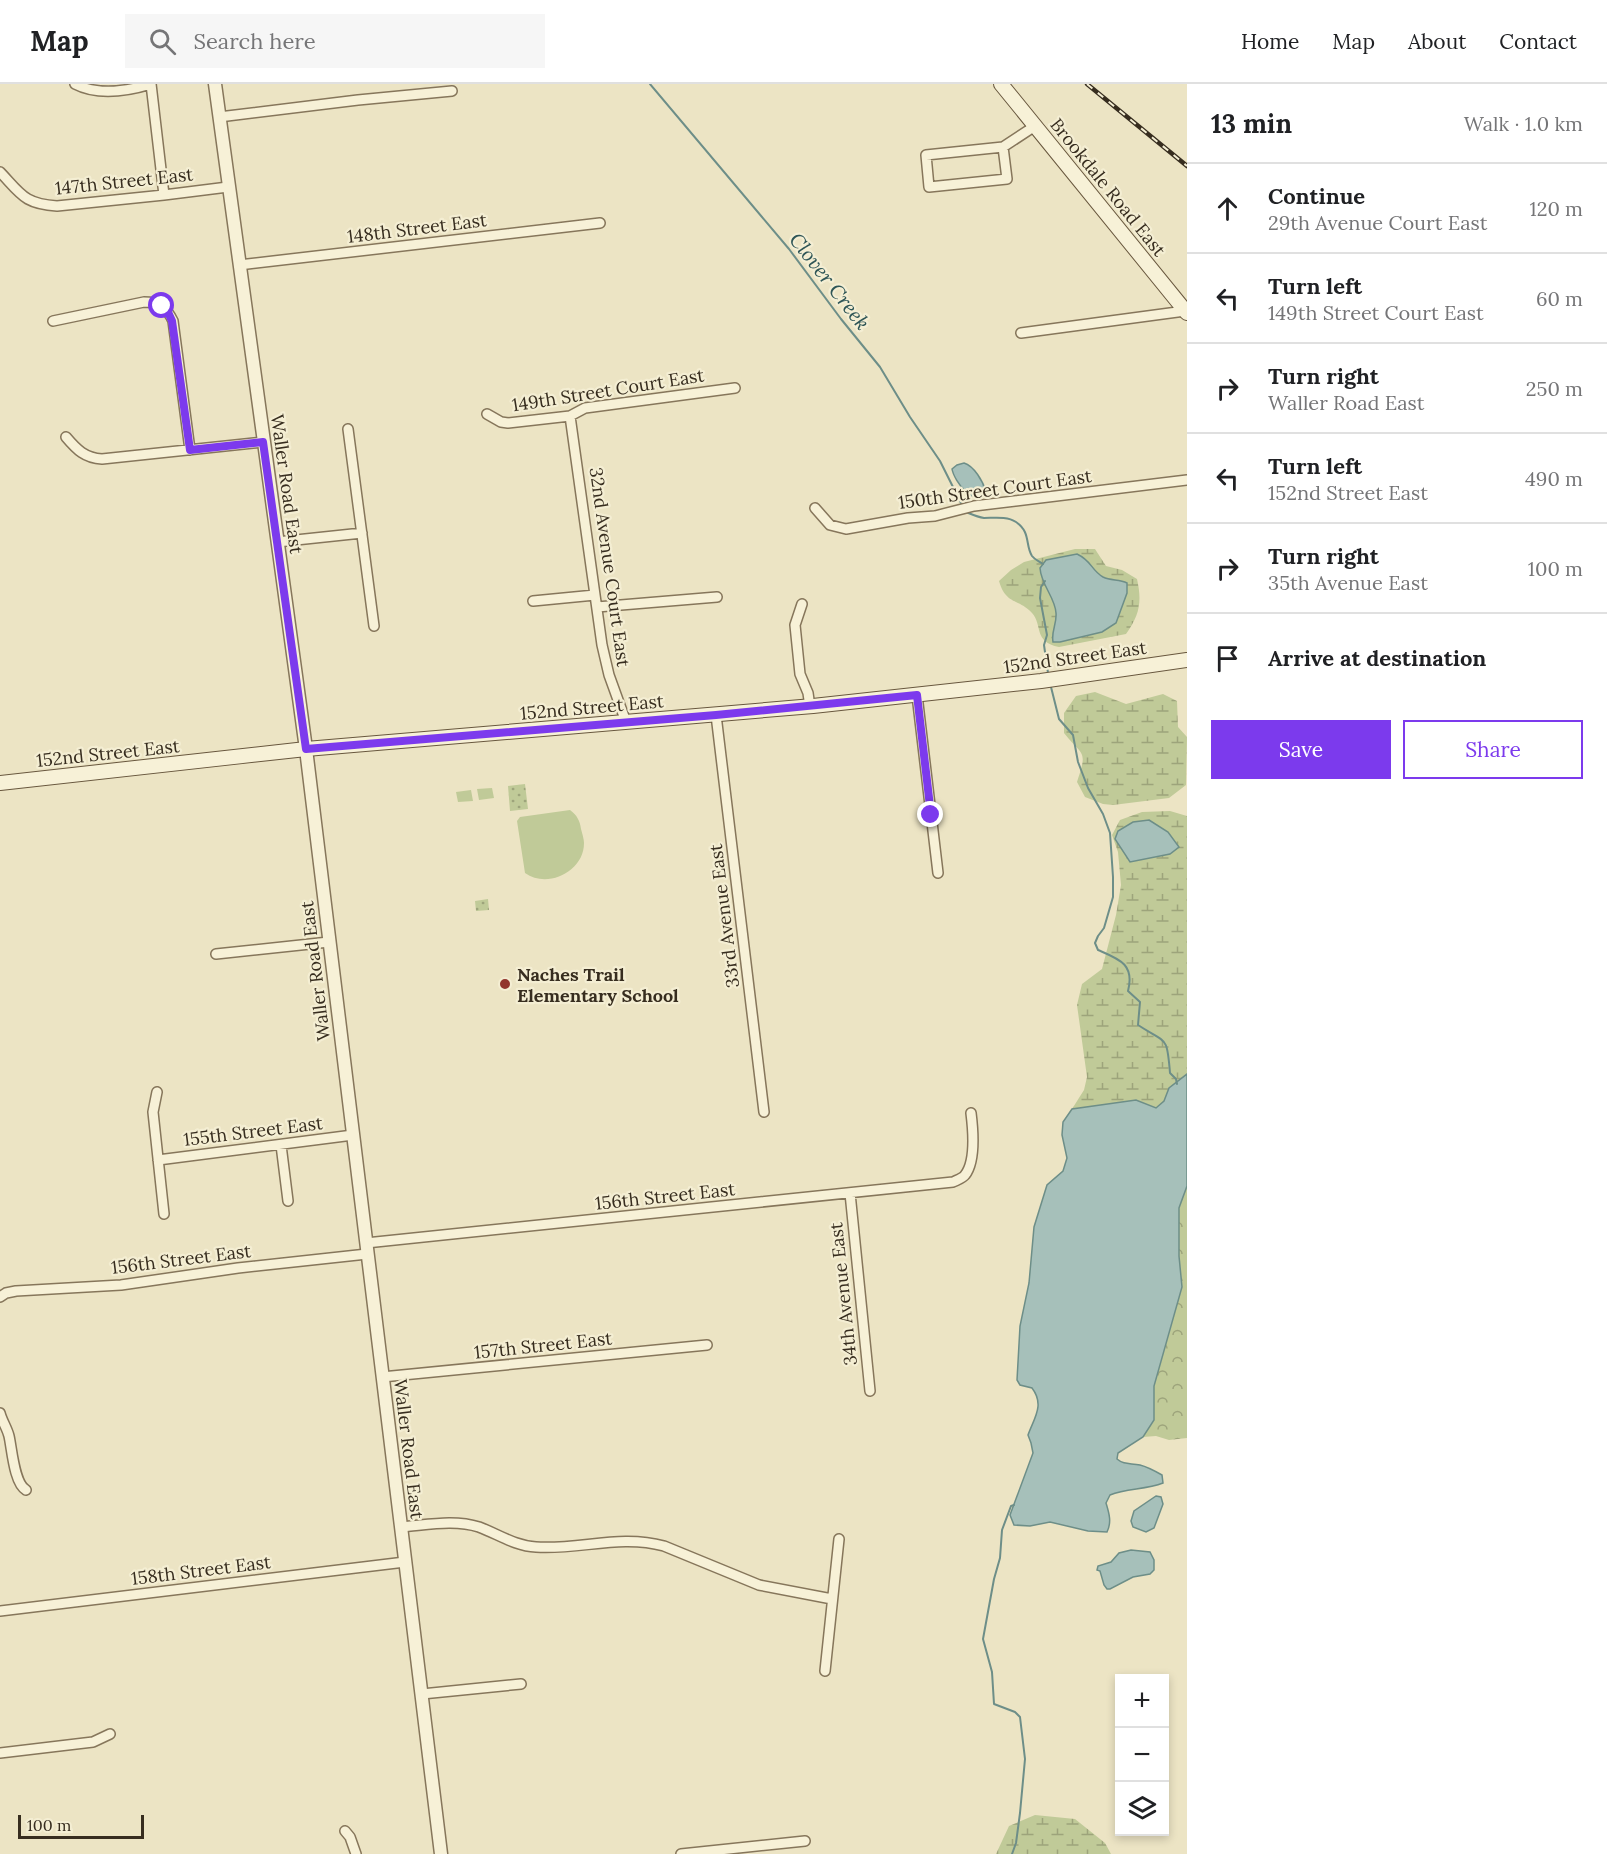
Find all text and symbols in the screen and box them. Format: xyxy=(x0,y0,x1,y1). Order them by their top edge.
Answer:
search box xyxy=(125,14,545,68)
text: Map xyxy=(30,23,89,59)
icon: search xyxy=(146,25,179,58)
text: Search here xyxy=(194,27,316,55)
text: Home xyxy=(1241,28,1299,55)
text: Map xyxy=(1332,28,1375,55)
text: About xyxy=(1408,28,1466,55)
text: Contact xyxy=(1499,28,1577,55)
text: 13 min xyxy=(1211,107,1292,140)
text: Walk · 1.0 km xyxy=(1464,111,1583,136)
street label: Brookdale Road East xyxy=(1045,113,1171,261)
street label: 147th Street East xyxy=(54,162,194,200)
text: Continue xyxy=(1268,182,1365,210)
icon: ahead xyxy=(1211,192,1244,225)
text: 120 m xyxy=(1529,196,1583,221)
street label: 148th Street East xyxy=(346,208,488,248)
text: 29th Avenue Court East xyxy=(1268,210,1488,235)
water label: Clover Creek xyxy=(784,227,876,335)
text: Turn left xyxy=(1268,272,1362,300)
icon: left xyxy=(1211,282,1244,315)
text: 60 m xyxy=(1536,286,1583,311)
route start xyxy=(148,292,174,318)
text: 149th Street Court East xyxy=(1268,300,1484,325)
text: Turn right xyxy=(1268,362,1379,390)
street label: 149th Street Court East xyxy=(510,363,706,417)
icon: right xyxy=(1211,372,1244,405)
text: 250 m xyxy=(1526,376,1583,401)
text: Waller Road East xyxy=(1268,390,1425,415)
street label: Waller Road East xyxy=(266,413,308,555)
text: Turn left xyxy=(1268,452,1362,480)
icon: left xyxy=(1211,462,1244,495)
street label: 150th Street Court East xyxy=(897,464,1093,514)
street label: 32nd Avenue Court East xyxy=(585,466,635,668)
text: 490 m xyxy=(1525,466,1583,491)
text: 152nd Street East xyxy=(1268,480,1428,505)
text: Turn right xyxy=(1268,542,1379,570)
icon: right xyxy=(1211,552,1244,585)
text: 100 m xyxy=(1528,556,1583,581)
text: 35th Avenue East xyxy=(1268,570,1428,595)
street label: 152nd Street East xyxy=(1002,636,1148,678)
icon: arrive xyxy=(1211,642,1244,675)
text: Arrive at destination xyxy=(1268,644,1486,672)
street label: 152nd Street East xyxy=(519,689,665,725)
button: Save xyxy=(1211,720,1391,779)
button: Share xyxy=(1403,720,1583,779)
street label: 152nd Street East xyxy=(35,734,181,772)
route end xyxy=(917,801,943,827)
street label: 33rd Avenue East xyxy=(704,843,744,989)
street label: Waller Road East xyxy=(295,900,335,1042)
place label: Naches Trail Elementary School xyxy=(517,963,679,1007)
marker: Naches Trail Elementary School xyxy=(498,977,512,991)
street label: 155th Street East xyxy=(182,1111,324,1151)
street label: 156th Street East xyxy=(594,1177,736,1215)
street label: 34th Avenue East xyxy=(824,1221,862,1367)
street label: 156th Street East xyxy=(110,1239,252,1279)
street label: 157th Street East xyxy=(473,1326,613,1364)
street label: Waller Road East xyxy=(389,1378,429,1520)
street label: 158th Street East xyxy=(130,1550,272,1590)
map controls xyxy=(1115,1674,1169,1836)
button: + xyxy=(1115,1674,1169,1728)
button: − xyxy=(1115,1728,1169,1782)
button: layers xyxy=(1115,1782,1169,1836)
scale bar xyxy=(18,1812,144,1840)
text: 100 m xyxy=(27,1815,71,1835)

